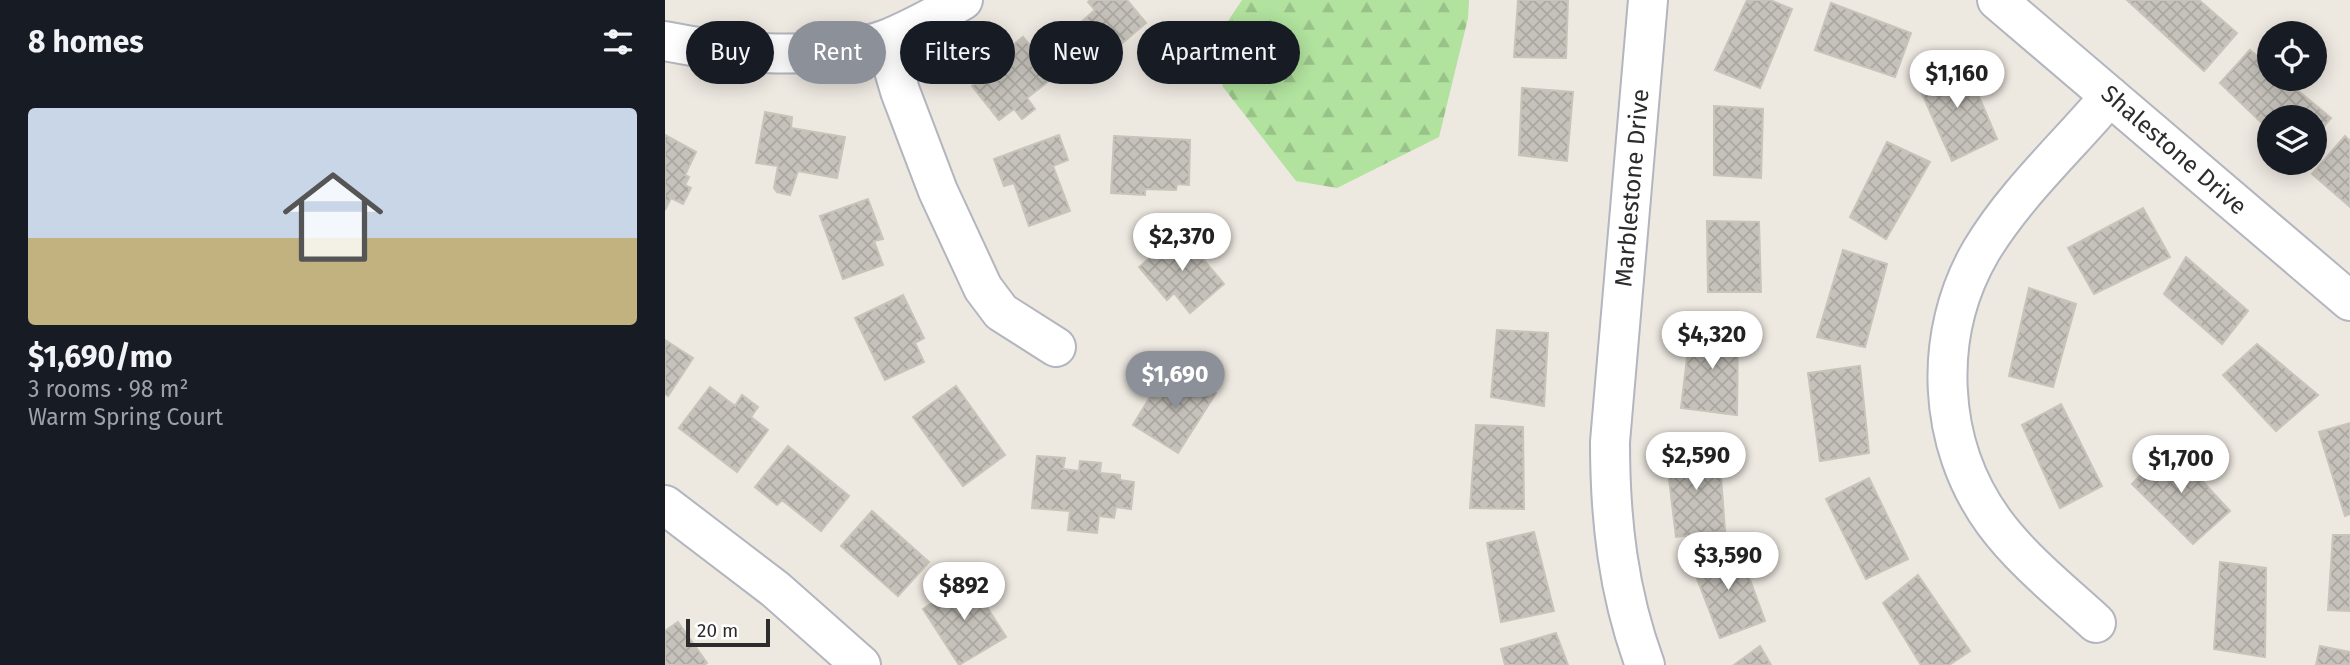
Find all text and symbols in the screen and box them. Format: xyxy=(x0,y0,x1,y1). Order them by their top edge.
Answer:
chip: Buy xyxy=(686,21,774,84)
chip: Rent xyxy=(788,21,886,84)
chip: Filters xyxy=(900,21,1015,84)
chip: New xyxy=(1029,21,1123,84)
chip: Apartment xyxy=(1137,21,1300,84)
map controls xyxy=(2257,21,2327,175)
button: locate xyxy=(2257,21,2327,91)
icon: filters xyxy=(599,23,637,61)
text: 8 homes xyxy=(28,24,144,60)
pin: $1,160 xyxy=(1900,50,2014,110)
text: $1,160 xyxy=(1926,59,1988,87)
street label: Shalestone Drive xyxy=(2096,79,2252,221)
street label: Marblestone Drive xyxy=(1609,88,1655,288)
button: layers xyxy=(2257,105,2327,175)
icon: home xyxy=(270,154,396,280)
pin: $2,370 xyxy=(1125,214,1239,273)
text: $2,370 xyxy=(1149,222,1215,250)
pin: $4,320 xyxy=(1655,312,1769,371)
text: $4,320 xyxy=(1678,320,1746,348)
text: $1,690/mo xyxy=(28,339,173,375)
pin: $1,690 xyxy=(1118,352,1232,411)
text: $1,690 xyxy=(1142,360,1208,388)
text: 3 rooms · 98 m² xyxy=(28,375,188,403)
text: Warm Spring Court xyxy=(28,403,223,431)
pin: $2,590 xyxy=(1639,433,1753,492)
pin: $1,700 xyxy=(2124,435,2238,495)
text: $2,590 xyxy=(1662,441,1730,469)
text: $1,700 xyxy=(2148,444,2214,472)
pin: $3,590 xyxy=(1671,532,1785,592)
text: $3,590 xyxy=(1694,541,1762,569)
pin: $892 xyxy=(923,562,1005,622)
text: $892 xyxy=(939,571,989,599)
scale bar xyxy=(686,616,770,648)
text: 20 m xyxy=(697,619,738,642)

